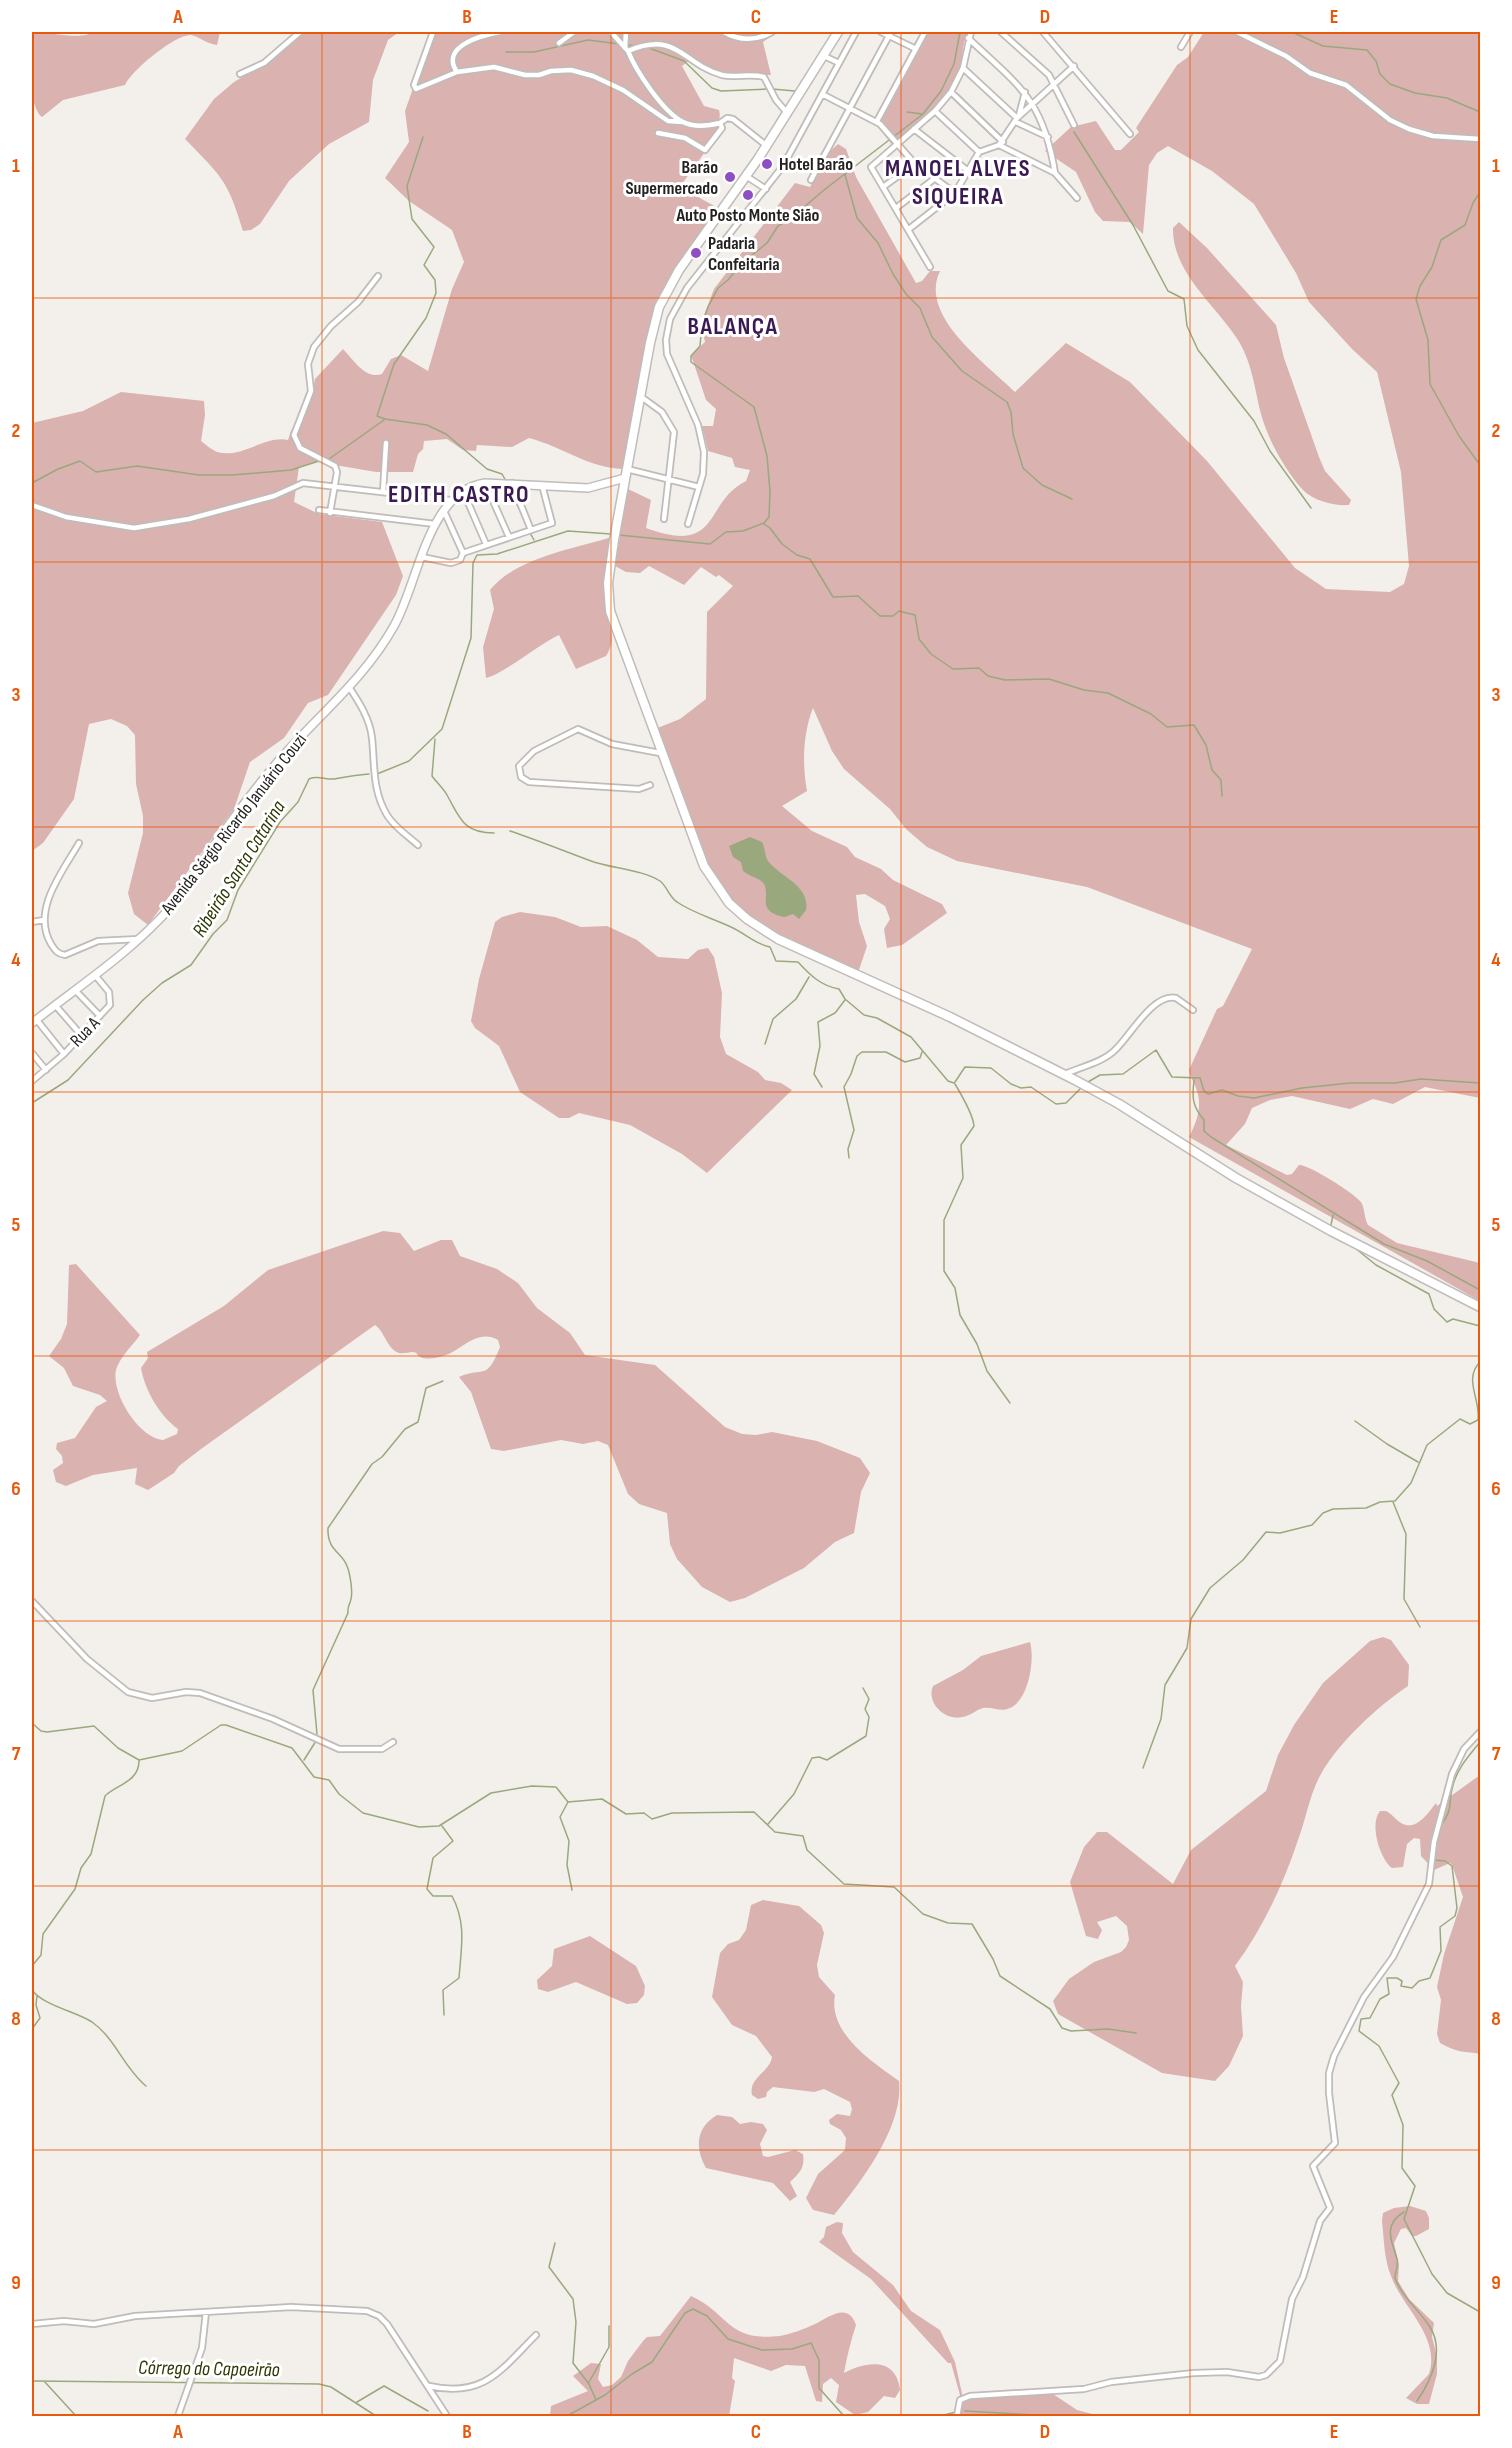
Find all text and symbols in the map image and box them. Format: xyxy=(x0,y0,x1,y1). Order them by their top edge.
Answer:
text: A xyxy=(172,5,183,29)
text: B xyxy=(462,5,472,29)
text: C xyxy=(751,5,761,29)
text: D xyxy=(1040,5,1050,29)
text: E xyxy=(1330,5,1338,29)
text: 1 xyxy=(12,154,20,178)
place label: Hotel Barão xyxy=(779,154,853,175)
district label: MANOEL ALVES SIQUEIRA xyxy=(885,154,1031,211)
text: 1 xyxy=(1492,154,1500,178)
place label: Barão Supermercado xyxy=(625,157,718,199)
marker: Hotel Barão xyxy=(760,157,774,171)
marker: Barão Supermercado xyxy=(723,170,737,184)
marker: Auto Posto Monte Sião xyxy=(741,188,755,202)
place label: Auto Posto Monte Sião xyxy=(676,205,820,226)
place label: Padaria Confeitaria xyxy=(708,233,780,275)
marker: Padaria Confeitaria xyxy=(689,246,703,260)
district label: BALANÇA xyxy=(688,312,778,341)
text: 2 xyxy=(12,419,20,443)
text: 2 xyxy=(1492,419,1500,443)
district label: EDITH CASTRO xyxy=(388,480,530,509)
text: 3 xyxy=(12,683,21,707)
text: 3 xyxy=(1492,683,1501,707)
street label: Avenida Sérgio Ricardo Januário Couzi xyxy=(156,729,311,919)
water label: Ribeirão Santa Catarina xyxy=(187,796,291,942)
text: 4 xyxy=(11,948,21,972)
text: 4 xyxy=(1491,948,1501,972)
street label: Rua A xyxy=(66,1013,104,1051)
text: 5 xyxy=(12,1213,21,1237)
text: 5 xyxy=(1492,1213,1501,1237)
text: 6 xyxy=(11,1477,21,1501)
text: 6 xyxy=(1491,1477,1501,1501)
text: 7 xyxy=(12,1742,21,1766)
text: 7 xyxy=(1492,1742,1501,1766)
text: 8 xyxy=(11,2007,21,2031)
text: 8 xyxy=(1491,2007,1501,2031)
text: 9 xyxy=(11,2271,21,2295)
text: 9 xyxy=(1491,2271,1501,2295)
water label: Córrego do Capoeirão xyxy=(138,2356,280,2382)
text: A xyxy=(172,2420,183,2444)
text: B xyxy=(462,2420,472,2444)
text: C xyxy=(751,2420,761,2444)
text: D xyxy=(1040,2420,1050,2444)
text: E xyxy=(1330,2420,1338,2444)

